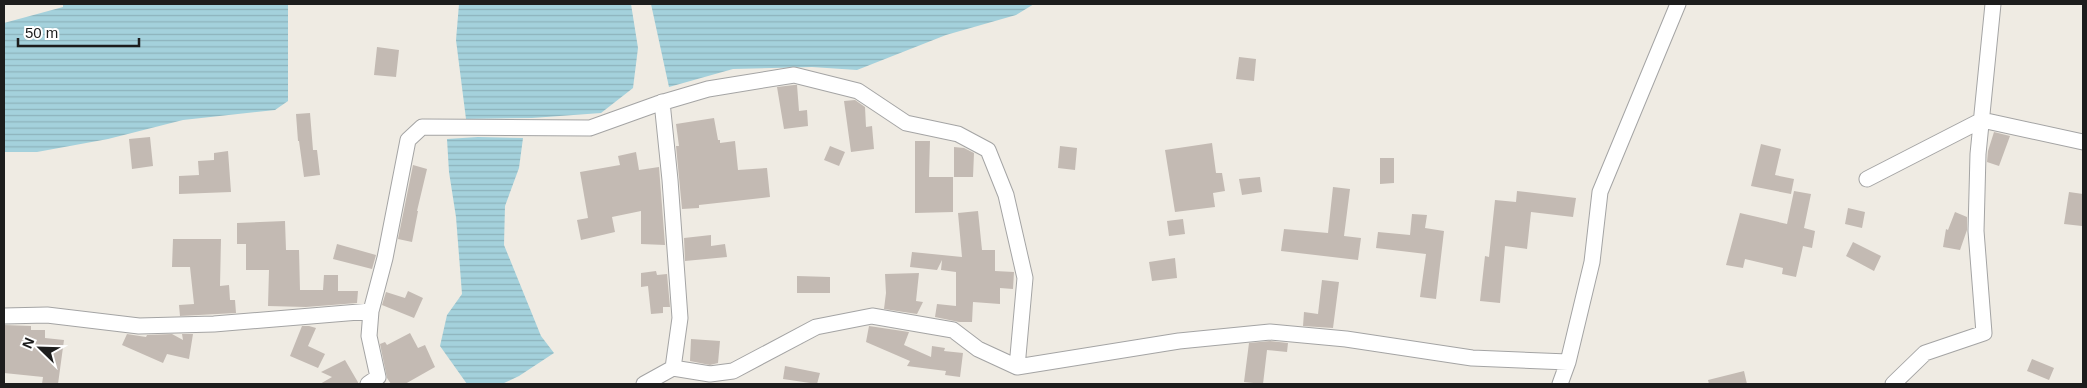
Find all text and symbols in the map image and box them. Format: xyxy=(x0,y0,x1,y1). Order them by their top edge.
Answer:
scale bar xyxy=(18,15,139,47)
text: 50 m xyxy=(25,24,58,41)
north arrow xyxy=(15,323,65,373)
text: N xyxy=(19,335,37,351)

